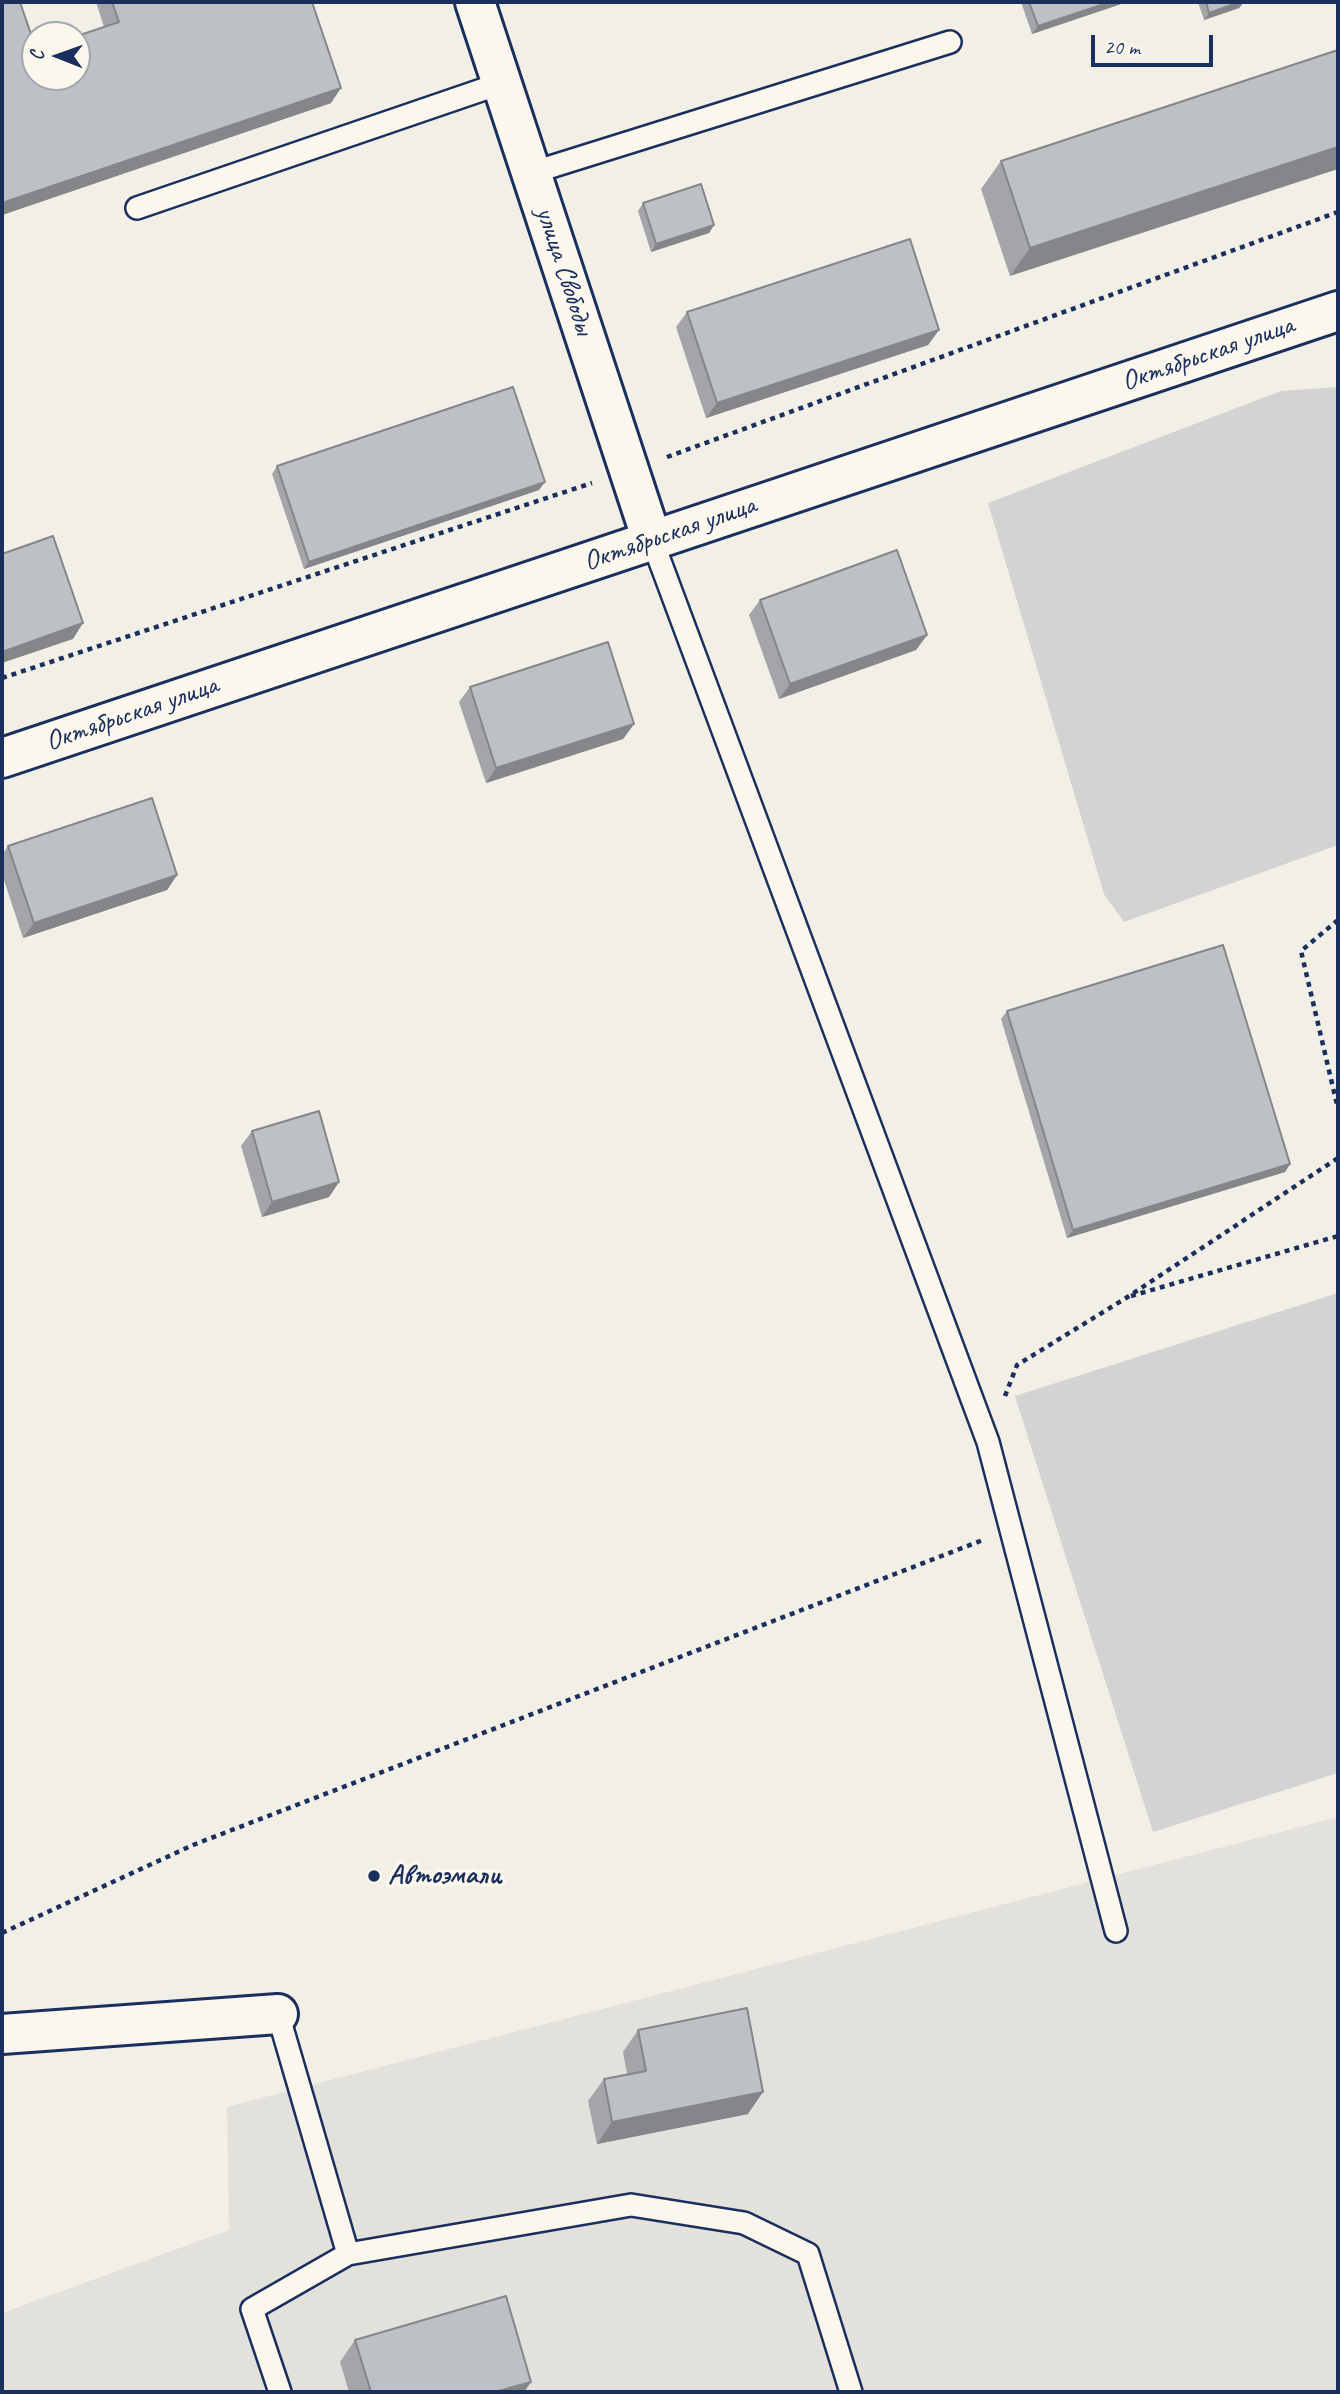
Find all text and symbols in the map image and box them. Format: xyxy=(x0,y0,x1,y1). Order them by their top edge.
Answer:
north arrow xyxy=(21,21,91,91)
scale bar xyxy=(1095,21,1218,65)
text: 20 m xyxy=(1104,34,1140,60)
text: С xyxy=(25,51,49,61)
street label: улица Свободы xyxy=(528,203,600,339)
street label: Октябрьская улица xyxy=(1117,309,1299,399)
street label: Октябрьская улица xyxy=(579,489,761,579)
street label: Октябрьская улица xyxy=(41,669,223,759)
place label: Автоэмали xyxy=(388,1859,502,1893)
marker: Автоэмали xyxy=(366,1868,382,1884)

